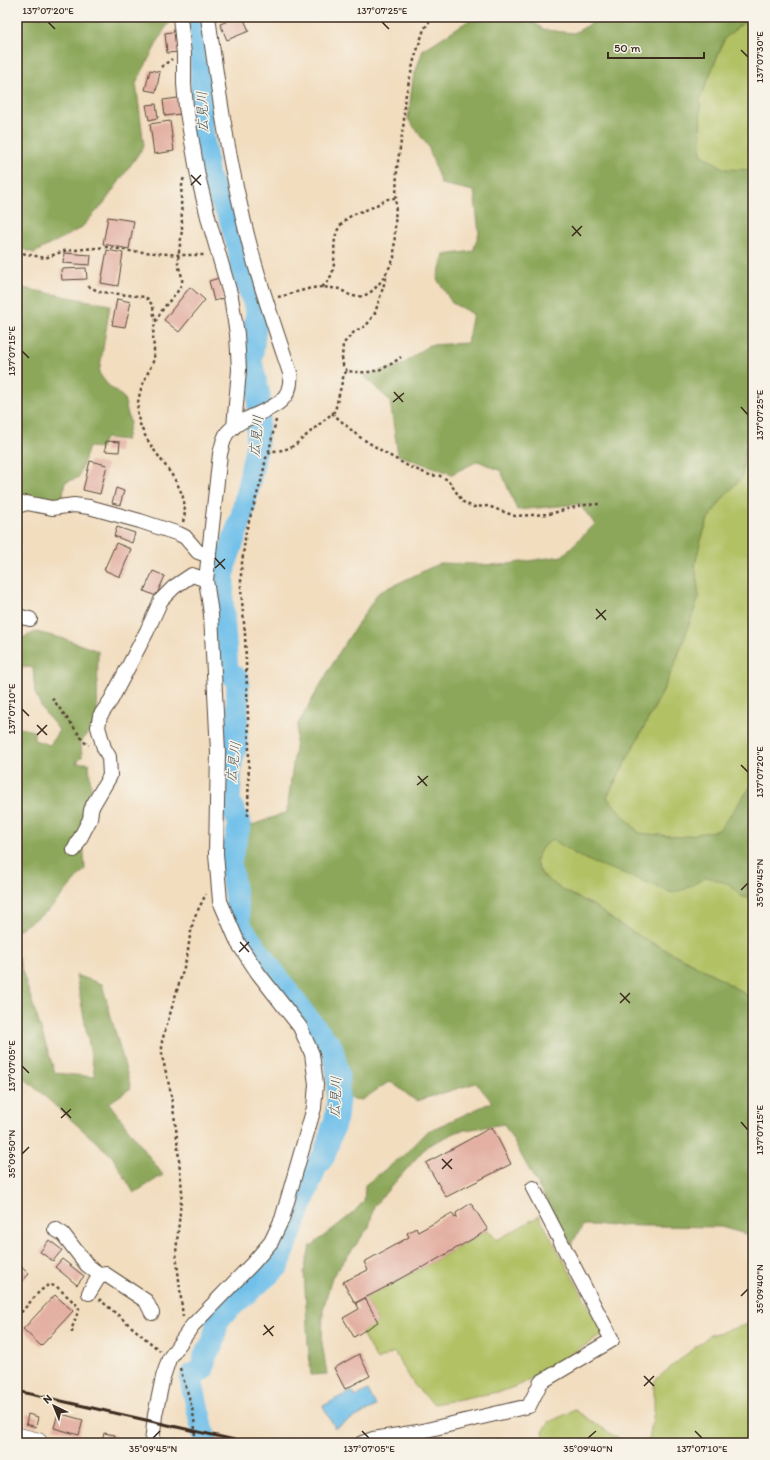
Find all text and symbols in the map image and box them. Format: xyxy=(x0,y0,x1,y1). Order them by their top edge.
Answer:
text: 137°07'20"E xyxy=(22,4,74,17)
text: 137°07'25"E xyxy=(357,4,408,17)
text: 137°07'30"E xyxy=(753,31,766,83)
scale bar xyxy=(608,34,704,60)
text: 50 m xyxy=(614,41,640,55)
water label: 広見川 xyxy=(193,91,212,133)
text: 137°07'15"E xyxy=(5,326,18,376)
text: 137°07'25"E xyxy=(753,389,766,440)
water label: 広見川 xyxy=(246,414,267,458)
text: 137°07'10"E xyxy=(5,683,18,734)
water label: 広見川 xyxy=(223,740,244,784)
text: 137°07'20"E xyxy=(753,746,766,798)
text: 35°09'45"N xyxy=(753,858,766,907)
text: 137°07'05"E xyxy=(5,1040,18,1092)
water label: 広見川 xyxy=(326,1076,345,1118)
text: 137°07'15"E xyxy=(753,1105,766,1155)
text: 35°09'50"N xyxy=(5,1129,18,1178)
text: 35°09'40"N xyxy=(753,1264,766,1314)
north arrow xyxy=(34,1386,74,1426)
text: N xyxy=(40,1392,55,1406)
text: 35°09'45"N xyxy=(129,1442,178,1455)
text: 137°07'05"E xyxy=(343,1442,395,1455)
text: 35°09'40"N xyxy=(563,1442,613,1455)
text: 137°07'10"E xyxy=(677,1442,728,1455)

